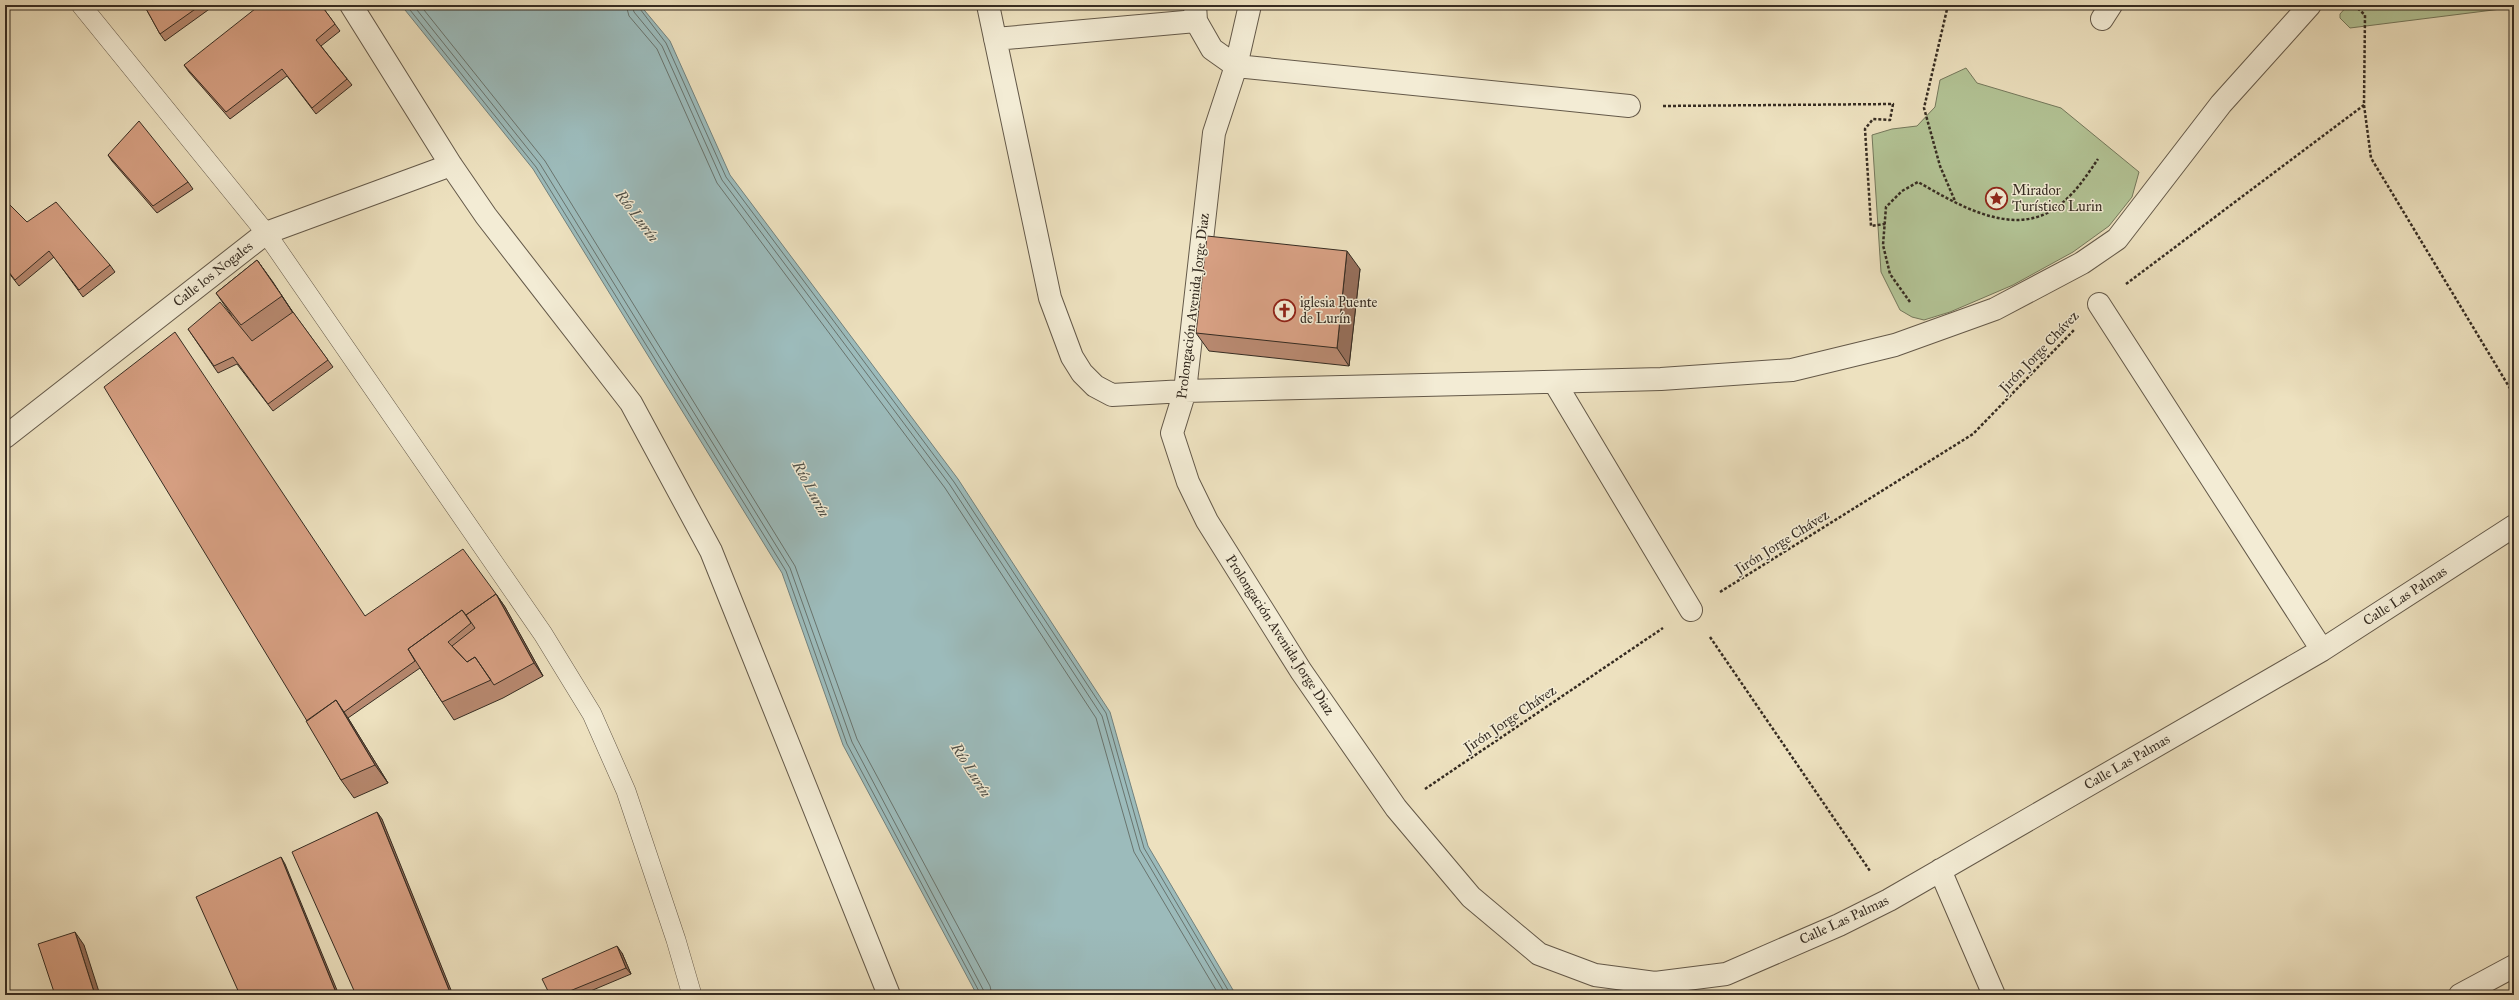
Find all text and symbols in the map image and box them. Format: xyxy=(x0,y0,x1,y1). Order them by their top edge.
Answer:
place label: Mirador Turístico Lurin xyxy=(2012,182,2103,215)
place icon: Mirador Turístico Lurin xyxy=(1983,185,2009,211)
water label: Río Lurín xyxy=(611,186,663,246)
street label: Prolongación Avenida Jorge Diaz xyxy=(1173,211,1214,400)
street label: Calle los Nogales xyxy=(170,238,256,310)
place label: iglesia Puente de Lurín xyxy=(1300,294,1378,327)
church icon: iglesia Puente de Lurín xyxy=(1271,297,1297,323)
street label: Jirón Jorge Chávez xyxy=(1994,307,2084,399)
water label: Río Lurín xyxy=(788,457,833,520)
street label: Jirón Jorge Chávez xyxy=(1730,506,1833,580)
street label: Prolongación Avenida Jorge Diaz xyxy=(1221,552,1338,719)
street label: Calle Las Palmas xyxy=(2360,563,2450,629)
street label: Jirón Jorge Chávez xyxy=(1459,682,1560,758)
street label: Calle Las Palmas xyxy=(2081,731,2173,793)
water label: Río Lurín xyxy=(947,739,995,801)
street label: Calle Las Palmas xyxy=(1797,892,1891,948)

